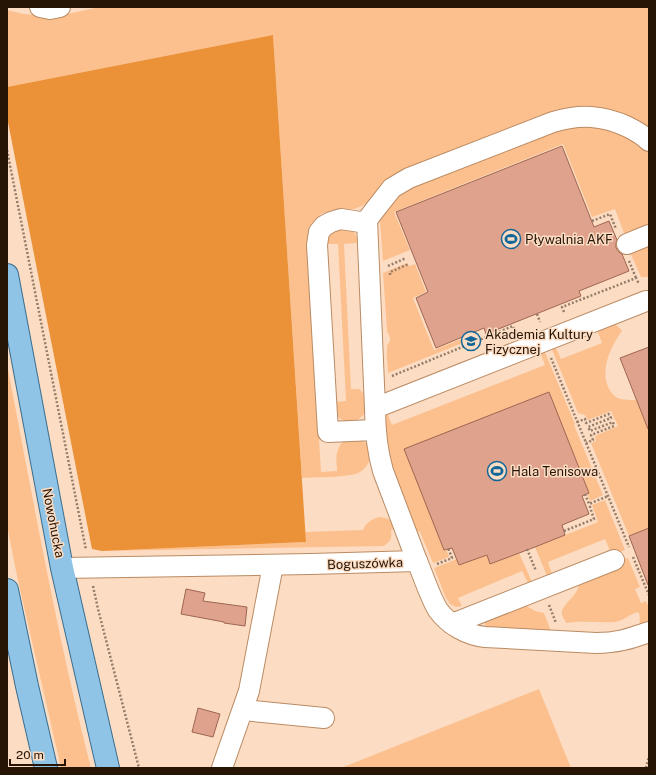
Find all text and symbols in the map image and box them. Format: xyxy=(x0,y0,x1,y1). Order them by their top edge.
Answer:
sports icon: Pływalnia AKF xyxy=(500,228,522,250)
place label: Pływalnia AKF xyxy=(525,232,613,247)
place label: Akademia Kultury Fizycznej xyxy=(485,327,593,357)
school or university icon: Akademia Kultury Fizycznej xyxy=(460,330,482,352)
sports icon: Hala Tenisowa xyxy=(486,460,508,482)
place label: Hala Tenisowa xyxy=(511,464,598,479)
street label: Nowohucka xyxy=(39,487,68,559)
street label: Boguszówka xyxy=(327,555,403,572)
scale bar xyxy=(10,741,65,767)
text: 20 m xyxy=(16,748,44,762)

